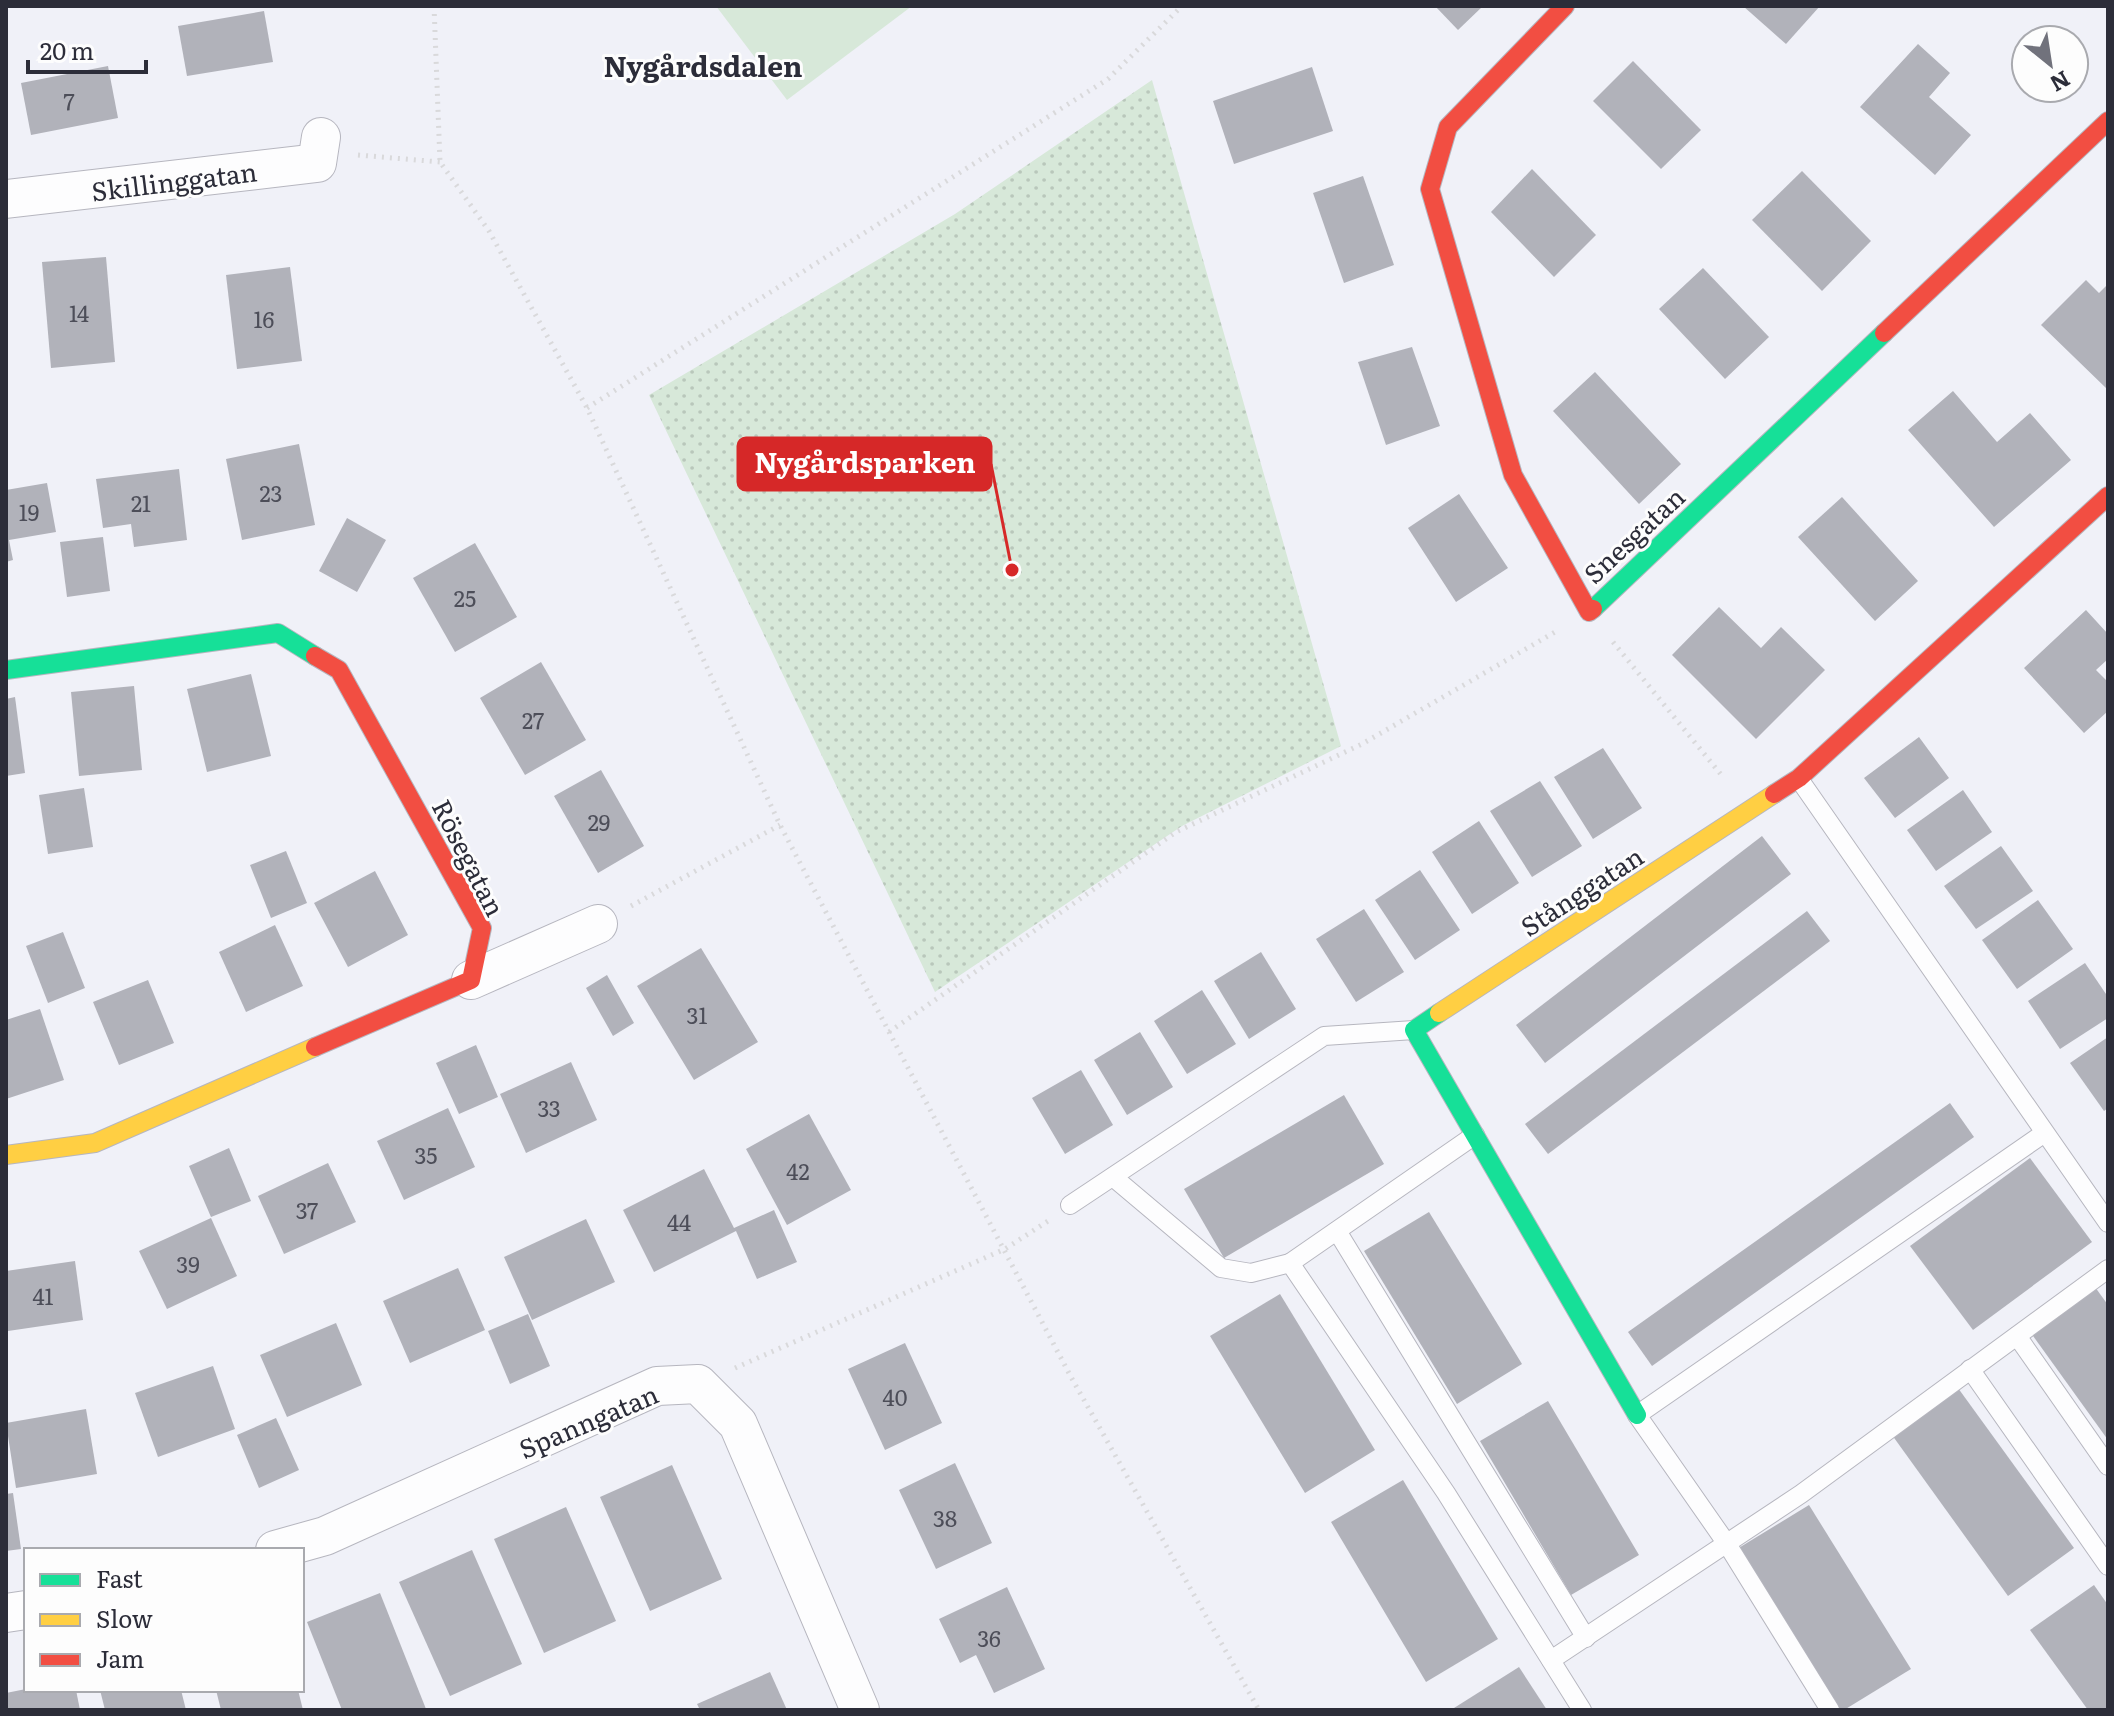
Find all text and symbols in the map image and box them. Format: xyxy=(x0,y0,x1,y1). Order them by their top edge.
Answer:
scale bar xyxy=(28,24,146,74)
north arrow xyxy=(2010,24,2090,104)
text: 20 m xyxy=(40,32,94,67)
district label: Nygårdsdalen xyxy=(604,44,802,86)
text: N xyxy=(2045,64,2077,102)
house number: 7 xyxy=(63,84,75,117)
street label: Skillinggatan xyxy=(89,150,259,210)
house number: 14 xyxy=(69,296,89,329)
house number: 16 xyxy=(254,302,275,335)
callout: Nygårdsparken xyxy=(738,438,991,490)
text: Nygårdsparken xyxy=(754,440,976,482)
house number: 23 xyxy=(259,476,283,509)
street label: Snesgatan xyxy=(1574,477,1692,591)
house number: 21 xyxy=(131,486,151,519)
house number: 19 xyxy=(19,495,39,528)
house number: 25 xyxy=(454,581,476,614)
house number: 27 xyxy=(522,703,544,736)
street label: Rösegatan xyxy=(424,792,516,922)
house number: 29 xyxy=(588,805,610,838)
street label: Stånggatan xyxy=(1512,836,1650,944)
house number: 31 xyxy=(687,998,707,1031)
house number: 33 xyxy=(537,1091,561,1124)
house number: 35 xyxy=(415,1138,438,1171)
house number: 42 xyxy=(786,1154,810,1187)
house number: 37 xyxy=(296,1193,318,1226)
house number: 44 xyxy=(667,1205,691,1238)
house number: 39 xyxy=(176,1247,200,1280)
house number: 41 xyxy=(32,1279,54,1312)
street label: Spanngatan xyxy=(512,1373,664,1467)
house number: 40 xyxy=(883,1380,907,1413)
house number: 38 xyxy=(933,1501,957,1534)
legend xyxy=(24,1548,304,1692)
text: Fast xyxy=(96,1560,143,1595)
text: Slow xyxy=(96,1600,153,1635)
house number: 36 xyxy=(977,1621,1001,1654)
text: Jam xyxy=(96,1640,144,1675)

